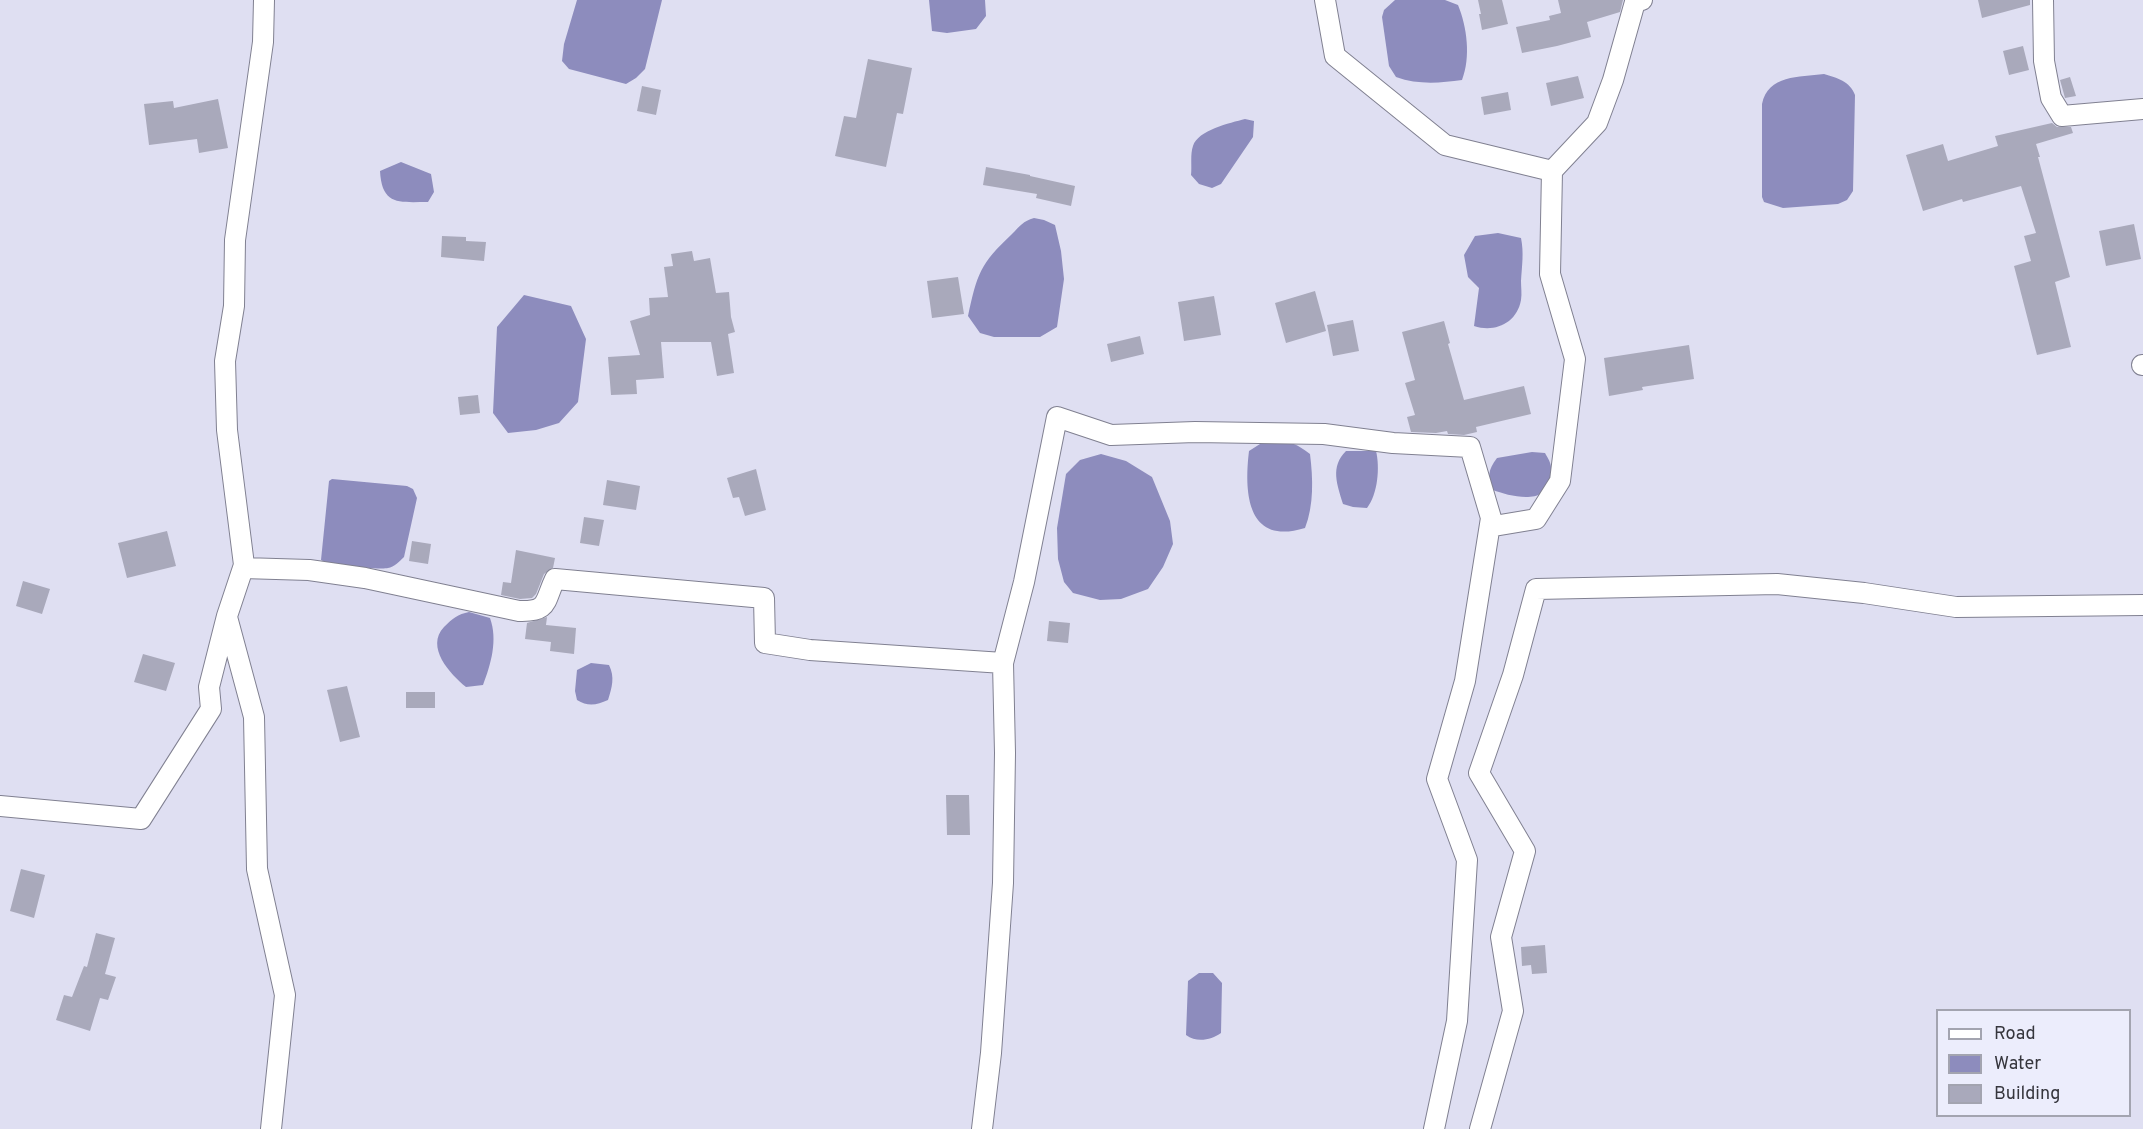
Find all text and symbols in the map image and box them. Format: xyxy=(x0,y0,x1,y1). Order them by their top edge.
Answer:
legend xyxy=(1936,1009,2131,1117)
text: Road xyxy=(1994,1023,2036,1046)
text: Water xyxy=(1994,1053,2041,1076)
text: Building xyxy=(1994,1083,2060,1106)

